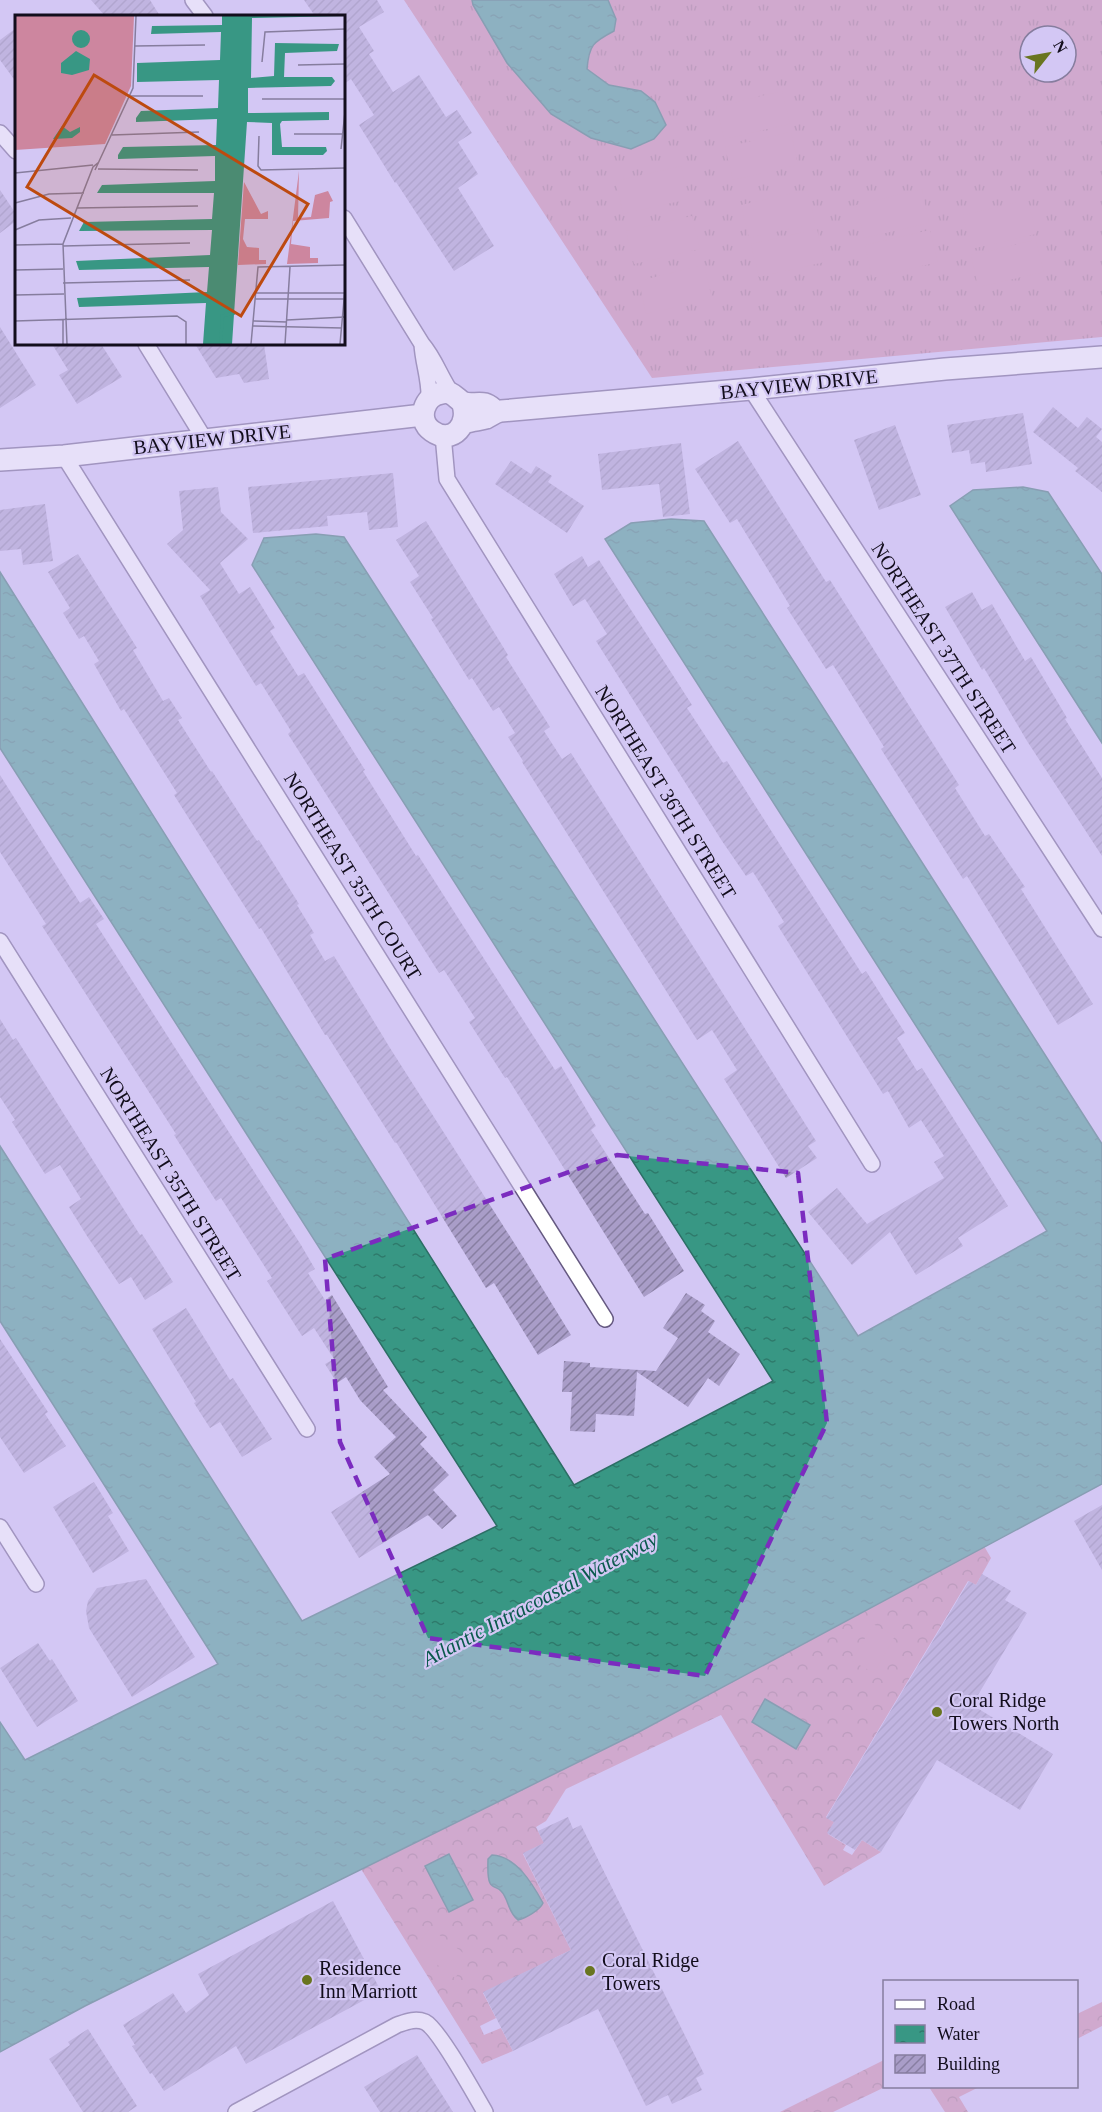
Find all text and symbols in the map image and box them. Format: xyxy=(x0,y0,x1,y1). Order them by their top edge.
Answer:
inset map xyxy=(15,15,345,345)
north arrow xyxy=(1018,24,1078,84)
text: N xyxy=(1050,37,1071,56)
street label: BAYVIEW DRIVE xyxy=(719,365,879,403)
street label: BAYVIEW DRIVE xyxy=(132,420,292,458)
street label: NORTHEAST 37TH STREET xyxy=(867,538,1021,758)
street label: NORTHEAST 36TH STREET xyxy=(591,681,741,903)
street label: NORTHEAST 35TH COURT xyxy=(280,768,426,984)
street label: NORTHEAST 35TH STREET xyxy=(96,1063,246,1285)
water label: Atlantic Intracoastal Waterway xyxy=(417,1526,662,1672)
place label: Coral Ridge Towers North xyxy=(949,1689,1059,1734)
marker: Coral Ridge Towers North xyxy=(930,1705,944,1719)
place label: Coral Ridge Towers xyxy=(602,1949,699,1994)
place label: Residence Inn Marriott xyxy=(319,1957,418,2002)
marker: Coral Ridge Towers xyxy=(583,1964,597,1978)
marker: Residence Inn Marriott xyxy=(300,1973,314,1987)
legend xyxy=(883,1980,1078,2088)
text: Road xyxy=(937,1994,975,2014)
text: Water xyxy=(937,2024,980,2044)
text: Building xyxy=(937,2054,1000,2074)

